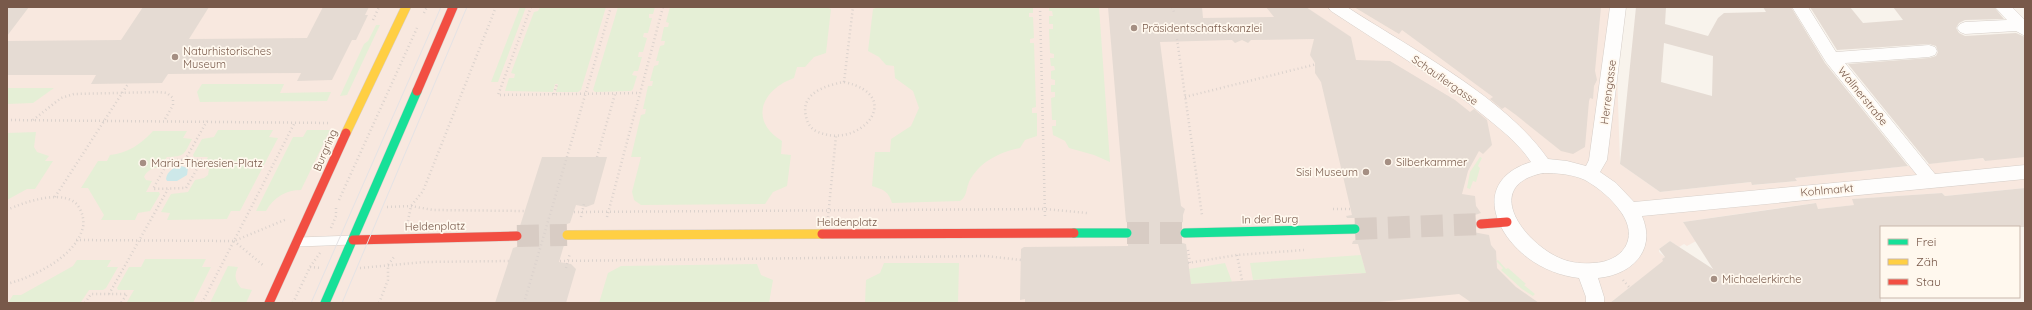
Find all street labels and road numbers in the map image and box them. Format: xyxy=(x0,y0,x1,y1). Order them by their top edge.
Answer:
street label: Schauflergasse xyxy=(1409,52,1481,108)
street label: Herrengasse xyxy=(1597,59,1619,125)
street label: Wallnerstraße xyxy=(1835,64,1891,128)
street label: Burgring xyxy=(310,127,340,173)
street label: Kohlmarkt xyxy=(1800,181,1854,199)
street label: In der Burg xyxy=(1242,212,1298,226)
street label: Heldenplatz xyxy=(817,215,877,229)
street label: Heldenplatz xyxy=(405,218,465,234)

